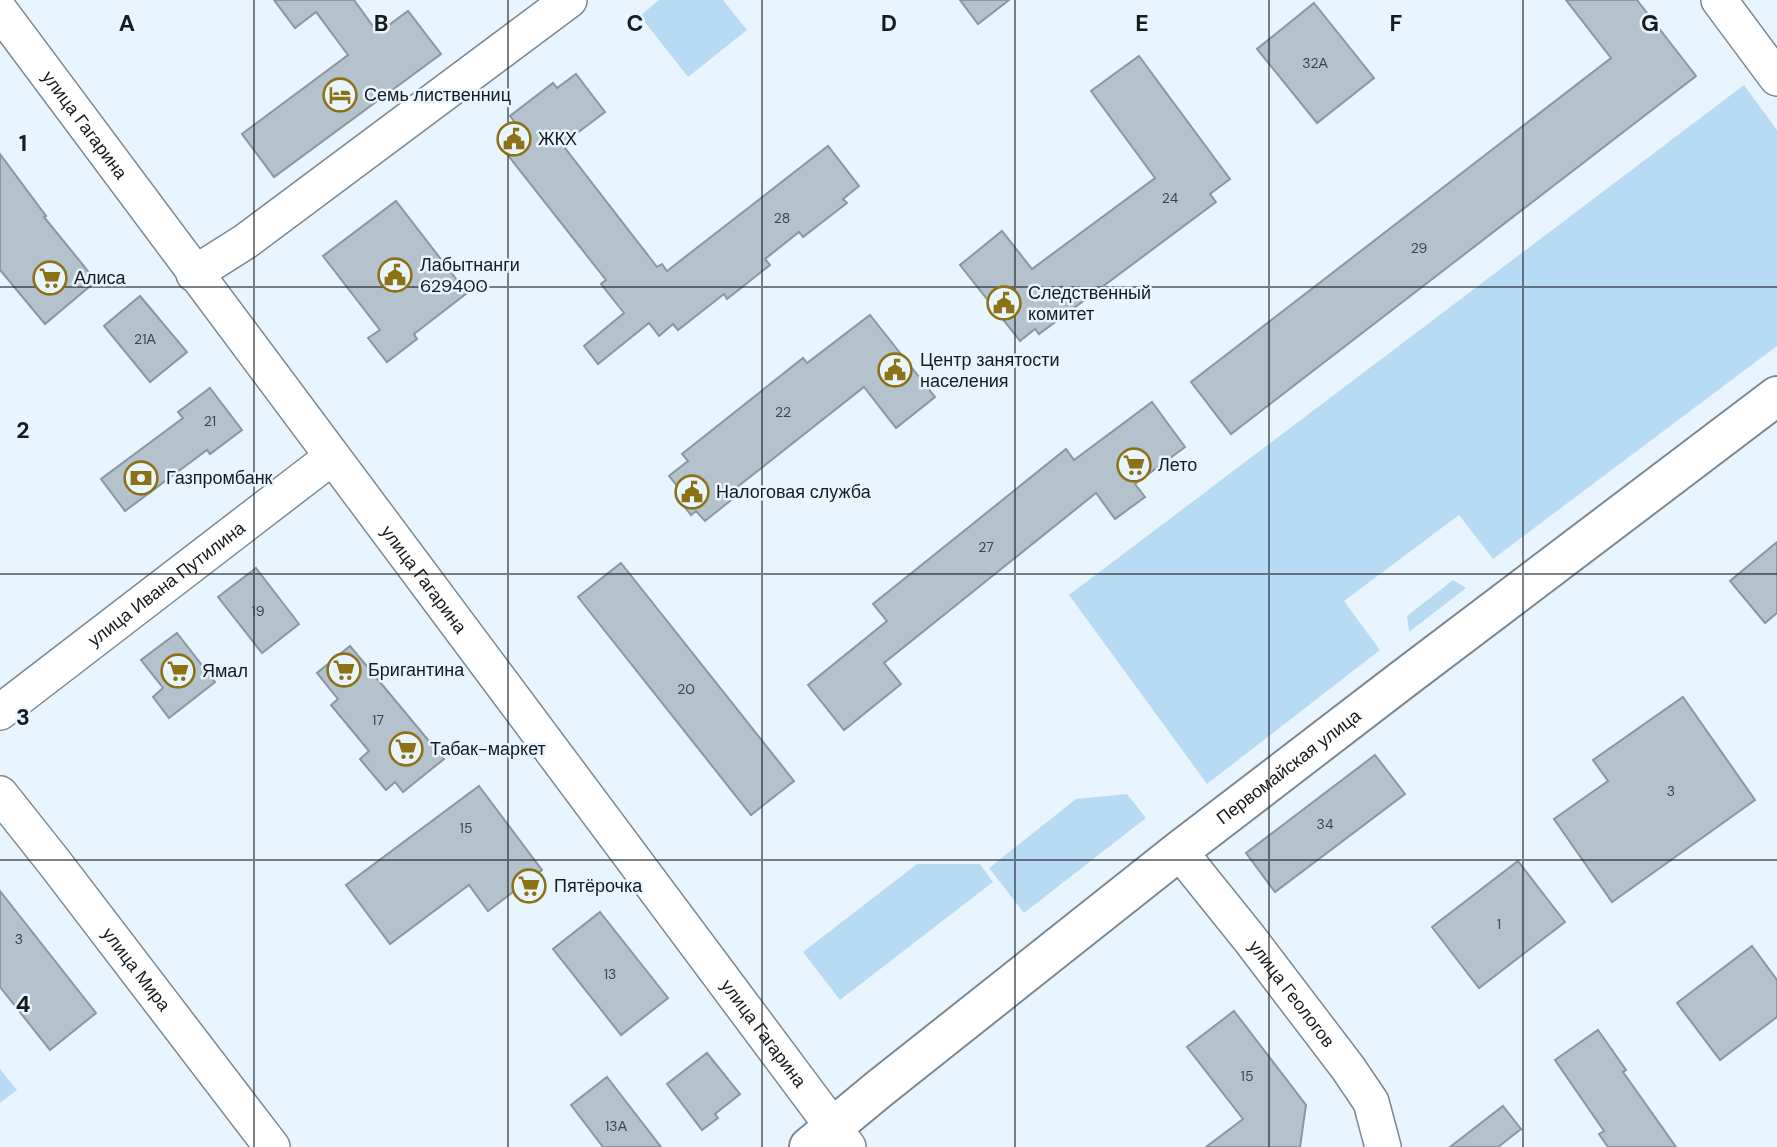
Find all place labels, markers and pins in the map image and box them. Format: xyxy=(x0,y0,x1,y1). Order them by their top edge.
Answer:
hotel icon: Семь лиственниц xyxy=(321,76,359,114)
place label: Семь лиственниц xyxy=(364,83,511,107)
public building icon: ЖКХ xyxy=(495,120,533,158)
place label: ЖКХ xyxy=(538,127,577,151)
place label: Лабытнанги 629400 xyxy=(420,253,520,298)
public building icon: Лабытнанги 629400 xyxy=(376,256,414,294)
supermarket icon: Алиса xyxy=(31,259,69,297)
place label: Алиса xyxy=(74,266,127,290)
place label: Следственный комитет xyxy=(1028,281,1151,326)
public building icon: Следственный комитет xyxy=(985,284,1023,322)
place label: Центр занятости населения xyxy=(920,348,1060,393)
public building icon: Центр занятости населения xyxy=(876,351,914,389)
supermarket icon: Лето xyxy=(1115,446,1153,484)
place label: Лето xyxy=(1158,453,1197,477)
bank icon: Газпромбанк xyxy=(122,459,160,497)
place label: Газпромбанк xyxy=(166,466,273,490)
public building icon: Налоговая служба xyxy=(673,473,711,511)
place label: Налоговая служба xyxy=(716,480,872,504)
supermarket icon: Бригантина xyxy=(325,651,363,689)
supermarket icon: Ямал xyxy=(159,652,197,690)
place label: Бригантина xyxy=(368,658,465,682)
place label: Ямал xyxy=(202,659,248,683)
supermarket icon: Табак-маркет xyxy=(387,730,425,768)
place label: Табак-маркет xyxy=(430,737,546,761)
supermarket icon: Пятёрочка xyxy=(510,867,548,905)
place label: Пятёрочка xyxy=(554,874,643,898)

